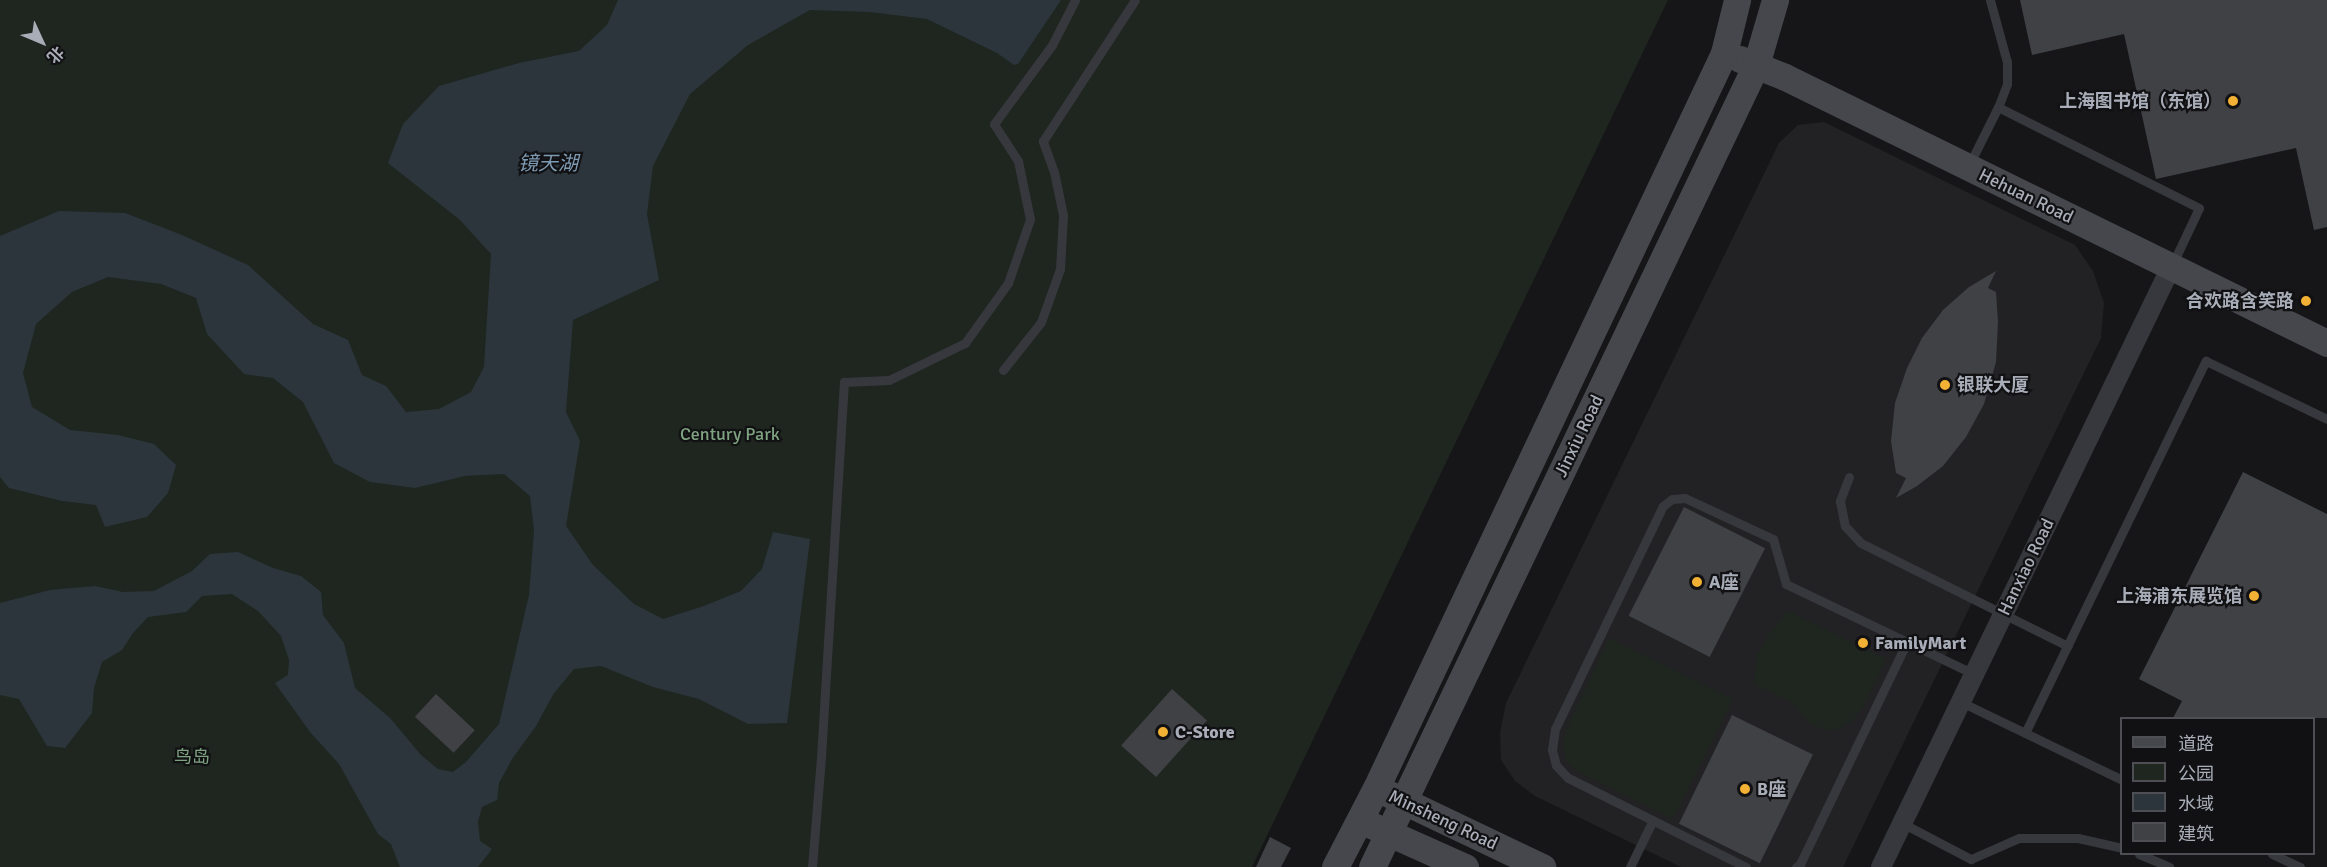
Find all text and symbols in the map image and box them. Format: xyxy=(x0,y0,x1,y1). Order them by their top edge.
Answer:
north arrow xyxy=(12,12,72,72)
text: 北 xyxy=(42,42,68,67)
place label: 上海图书馆（东馆） xyxy=(2059,90,2221,112)
marker: 上海图书馆（东馆） xyxy=(2226,94,2240,108)
water label: 镜天湖 xyxy=(518,151,578,175)
street label: Hehuan Road xyxy=(1975,164,2077,228)
place label: 合欢路含笑路 xyxy=(2186,290,2294,312)
marker: 合欢路含笑路 xyxy=(2299,294,2313,308)
place label: 银联大厦 xyxy=(1957,374,2029,396)
marker: 银联大厦 xyxy=(1938,378,1952,392)
street label: Jinxiu Road xyxy=(1550,392,1608,480)
park label: Century Park xyxy=(680,423,780,445)
street label: Hanxiao Road xyxy=(1993,515,2059,619)
place label: A座 xyxy=(1709,571,1738,593)
marker: A座 xyxy=(1690,575,1704,589)
place label: 上海浦东展览馆 xyxy=(2116,585,2242,607)
marker: 上海浦东展览馆 xyxy=(2247,589,2261,603)
place label: FamilyMart xyxy=(1875,632,1966,654)
marker: FamilyMart xyxy=(1856,636,1870,650)
legend xyxy=(2120,717,2315,855)
place label: C-Store xyxy=(1175,721,1235,743)
marker: C-Store xyxy=(1156,725,1170,739)
text: 道路 xyxy=(2178,733,2214,755)
park label: 鸟岛 xyxy=(174,746,210,768)
text: 公园 xyxy=(2178,763,2214,785)
place label: B座 xyxy=(1757,778,1786,800)
marker: B座 xyxy=(1738,782,1752,796)
street label: Minsheng Road xyxy=(1385,785,1501,855)
text: 水域 xyxy=(2178,793,2214,815)
text: 建筑 xyxy=(2178,823,2214,845)

